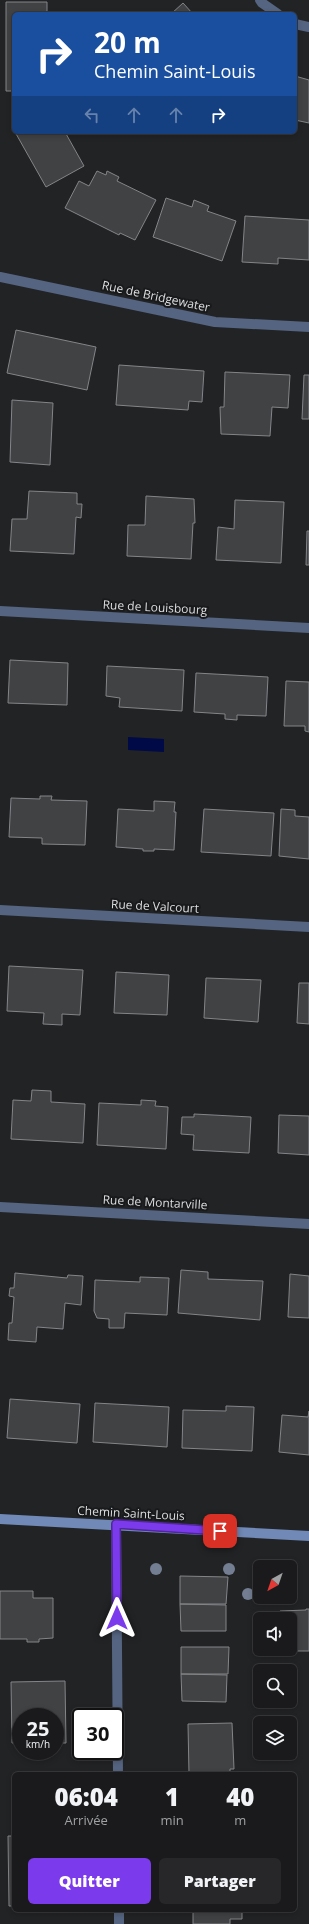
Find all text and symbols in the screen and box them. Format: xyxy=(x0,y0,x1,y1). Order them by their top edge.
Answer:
text: 20 m xyxy=(94,23,161,61)
icon: right xyxy=(28,28,80,80)
text: Chemin Saint-Louis xyxy=(94,59,255,83)
icon: left xyxy=(81,104,103,126)
icon: ahead xyxy=(123,104,145,126)
icon: ahead xyxy=(165,104,187,126)
icon: right xyxy=(207,104,229,126)
street label: Rue de Bridgewater xyxy=(100,276,212,316)
street label: Rue de Louisbourg xyxy=(102,596,208,618)
street label: Rue de Valcourt xyxy=(111,895,199,917)
street label: Rue de Montarville xyxy=(102,1191,208,1213)
street label: Chemin Saint-Louis xyxy=(77,1502,185,1524)
pin xyxy=(203,1514,237,1548)
icon: arrive xyxy=(209,1520,231,1542)
north arrow xyxy=(253,1560,297,1604)
map controls xyxy=(253,1560,297,1760)
position arrow xyxy=(96,1597,138,1639)
button: sound xyxy=(253,1612,297,1656)
button: search xyxy=(253,1664,297,1708)
speed limit sign: 30 xyxy=(72,1708,124,1760)
text: 25 xyxy=(27,1715,49,1742)
button: layers xyxy=(253,1716,297,1760)
text: km/h xyxy=(26,1737,50,1751)
text: 06:04 xyxy=(55,1780,118,1813)
text: 1 xyxy=(165,1780,179,1813)
text: 40 xyxy=(226,1780,254,1813)
text: Arrivée xyxy=(65,1811,108,1829)
text: min xyxy=(160,1811,184,1829)
text: m xyxy=(234,1811,246,1829)
button: Quitter xyxy=(28,1858,151,1904)
button: Partager xyxy=(159,1858,281,1904)

